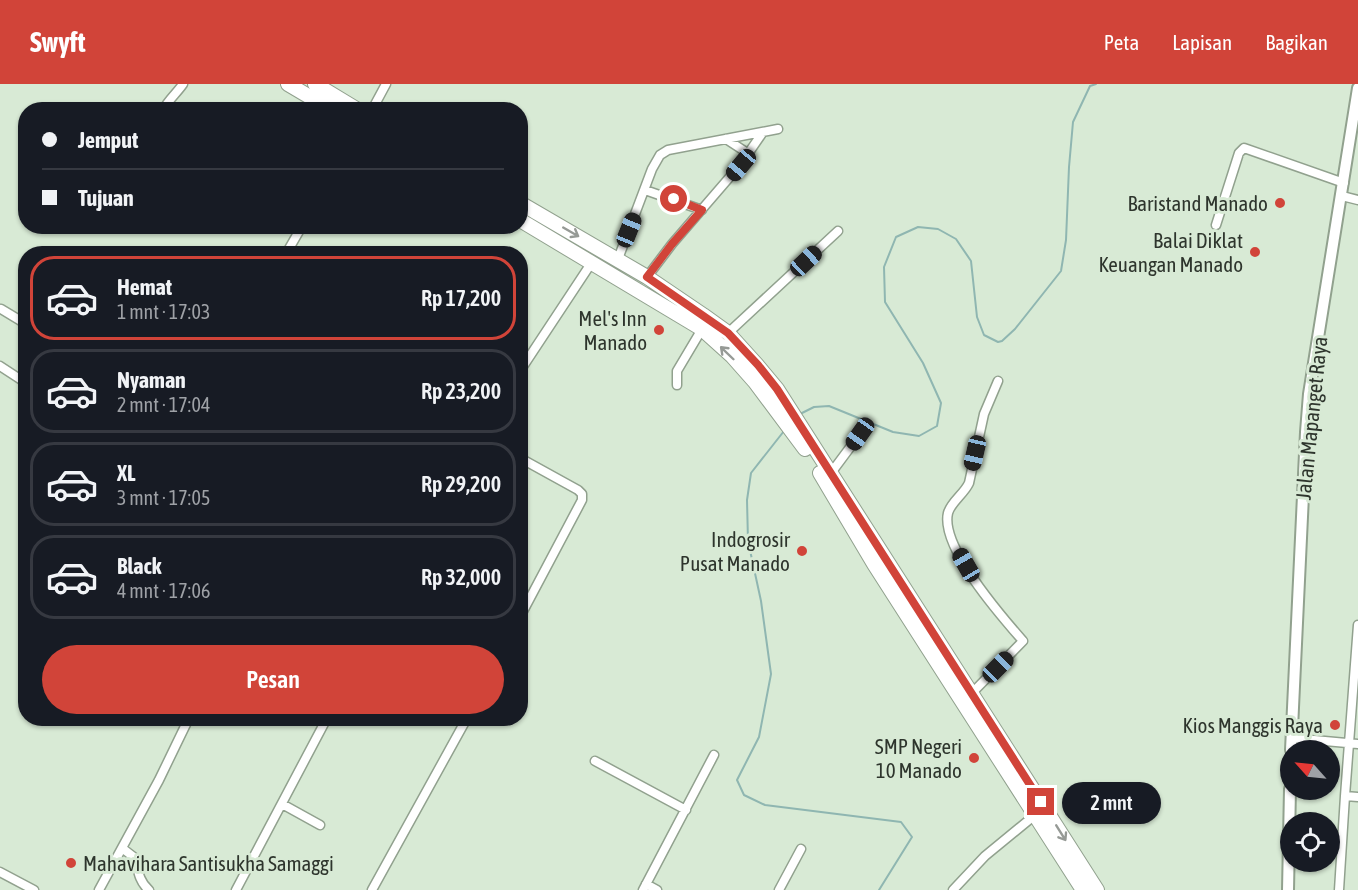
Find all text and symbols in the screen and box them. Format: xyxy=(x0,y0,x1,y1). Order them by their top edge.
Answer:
text: Swyft xyxy=(30,26,86,58)
text: Peta xyxy=(1104,30,1139,54)
text: Lapisan xyxy=(1172,30,1232,54)
text: Bagikan xyxy=(1265,30,1328,54)
text: Jemput xyxy=(78,127,138,153)
car xyxy=(723,145,759,185)
text: Tujuan xyxy=(78,185,134,211)
route start xyxy=(660,185,687,212)
place label: Baristand Manado xyxy=(1127,191,1268,215)
marker: Baristand Manado xyxy=(1273,196,1287,210)
car xyxy=(614,210,644,250)
one-way arrow xyxy=(562,226,579,238)
place label: Balai Diklat Keuangan Manado xyxy=(1098,228,1243,276)
car xyxy=(787,242,825,280)
marker: Balai Diklat Keuangan Manado xyxy=(1248,245,1262,259)
icon: car xyxy=(45,271,99,325)
text: Hemat xyxy=(117,274,172,300)
text: Rp 17,200 xyxy=(421,285,501,311)
text: 1 mnt · 17:03 xyxy=(117,300,210,323)
place label: Mel's Inn Manado xyxy=(578,306,647,354)
marker: Mel's Inn Manado xyxy=(652,323,666,337)
street label: Jalan Mapanget Raya xyxy=(1290,335,1332,501)
one-way arrow xyxy=(720,346,735,360)
icon: car xyxy=(45,364,99,418)
text: Nyaman xyxy=(117,367,186,393)
text: Rp 23,200 xyxy=(421,378,501,404)
text: 2 mnt · 17:04 xyxy=(117,393,210,416)
car xyxy=(842,414,878,454)
car xyxy=(962,433,988,473)
icon: car xyxy=(45,457,99,511)
text: XL xyxy=(117,460,135,486)
text: Rp 29,200 xyxy=(421,471,501,497)
text: 3 mnt · 17:05 xyxy=(117,486,210,509)
place label: Indogrosir Pusat Manado xyxy=(680,527,791,575)
marker: Indogrosir Pusat Manado xyxy=(795,544,809,558)
car xyxy=(949,545,983,585)
icon: car xyxy=(45,550,99,604)
text: Black xyxy=(117,553,161,579)
text: Rp 32,000 xyxy=(421,564,501,590)
text: 4 mnt · 17:06 xyxy=(117,579,210,602)
button: Pesan xyxy=(42,645,504,714)
car xyxy=(979,648,1017,686)
place label: Kios Manggis Raya xyxy=(1182,713,1323,737)
marker: Kios Manggis Raya xyxy=(1328,718,1342,732)
place label: SMP Negeri 10 Manado xyxy=(875,734,962,782)
north arrow xyxy=(1280,740,1340,800)
map controls xyxy=(1280,740,1340,872)
marker: SMP Negeri 10 Manado xyxy=(967,751,981,765)
callout: 2 mnt xyxy=(1062,781,1161,823)
route end xyxy=(1027,788,1054,815)
text: 2 mnt xyxy=(1091,791,1133,814)
button: locate xyxy=(1280,812,1340,872)
one-way arrow xyxy=(1055,824,1067,841)
place label: Mahavihara Santisukha Samaggi xyxy=(83,851,334,875)
marker: Mahavihara Santisukha Samaggi xyxy=(64,856,78,870)

